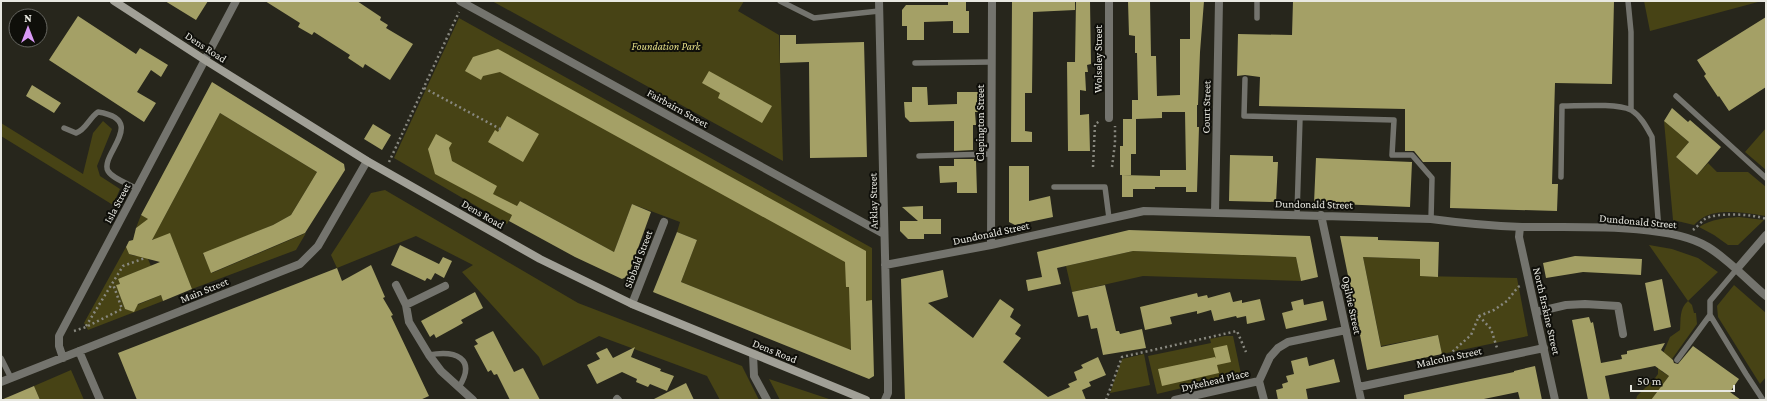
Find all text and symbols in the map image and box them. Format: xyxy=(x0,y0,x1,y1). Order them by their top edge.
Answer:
north arrow xyxy=(8,8,48,48)
text: N xyxy=(24,12,32,24)
street label: Wolseley Street xyxy=(1092,25,1105,93)
street label: Dens Road xyxy=(183,29,229,65)
park label: Foundation Park xyxy=(632,40,702,52)
street label: Court Street xyxy=(1200,80,1212,134)
street label: Clepington Street xyxy=(974,84,987,161)
street label: Fairbairn Street xyxy=(645,86,711,130)
street label: Arklay Street xyxy=(867,172,880,229)
street label: Isla Street xyxy=(101,181,133,225)
street label: Dens Road xyxy=(460,197,506,231)
street label: Dundonald Street xyxy=(1275,197,1353,211)
street label: Dundonald Street xyxy=(1599,212,1678,230)
street label: Dundonald Street xyxy=(952,219,1031,247)
street label: Sibbald Street xyxy=(621,228,655,290)
street label: North Erskine Street xyxy=(1531,266,1563,356)
street label: Main Street xyxy=(178,275,230,305)
street label: Ogilvie Street xyxy=(1339,275,1364,336)
street label: Dens Road xyxy=(751,337,799,365)
street label: Malcolm Street xyxy=(1415,344,1483,370)
street label: Dykehead Place xyxy=(1180,366,1250,395)
scale bar xyxy=(1631,367,1734,393)
text: 50 m xyxy=(1637,374,1662,388)

